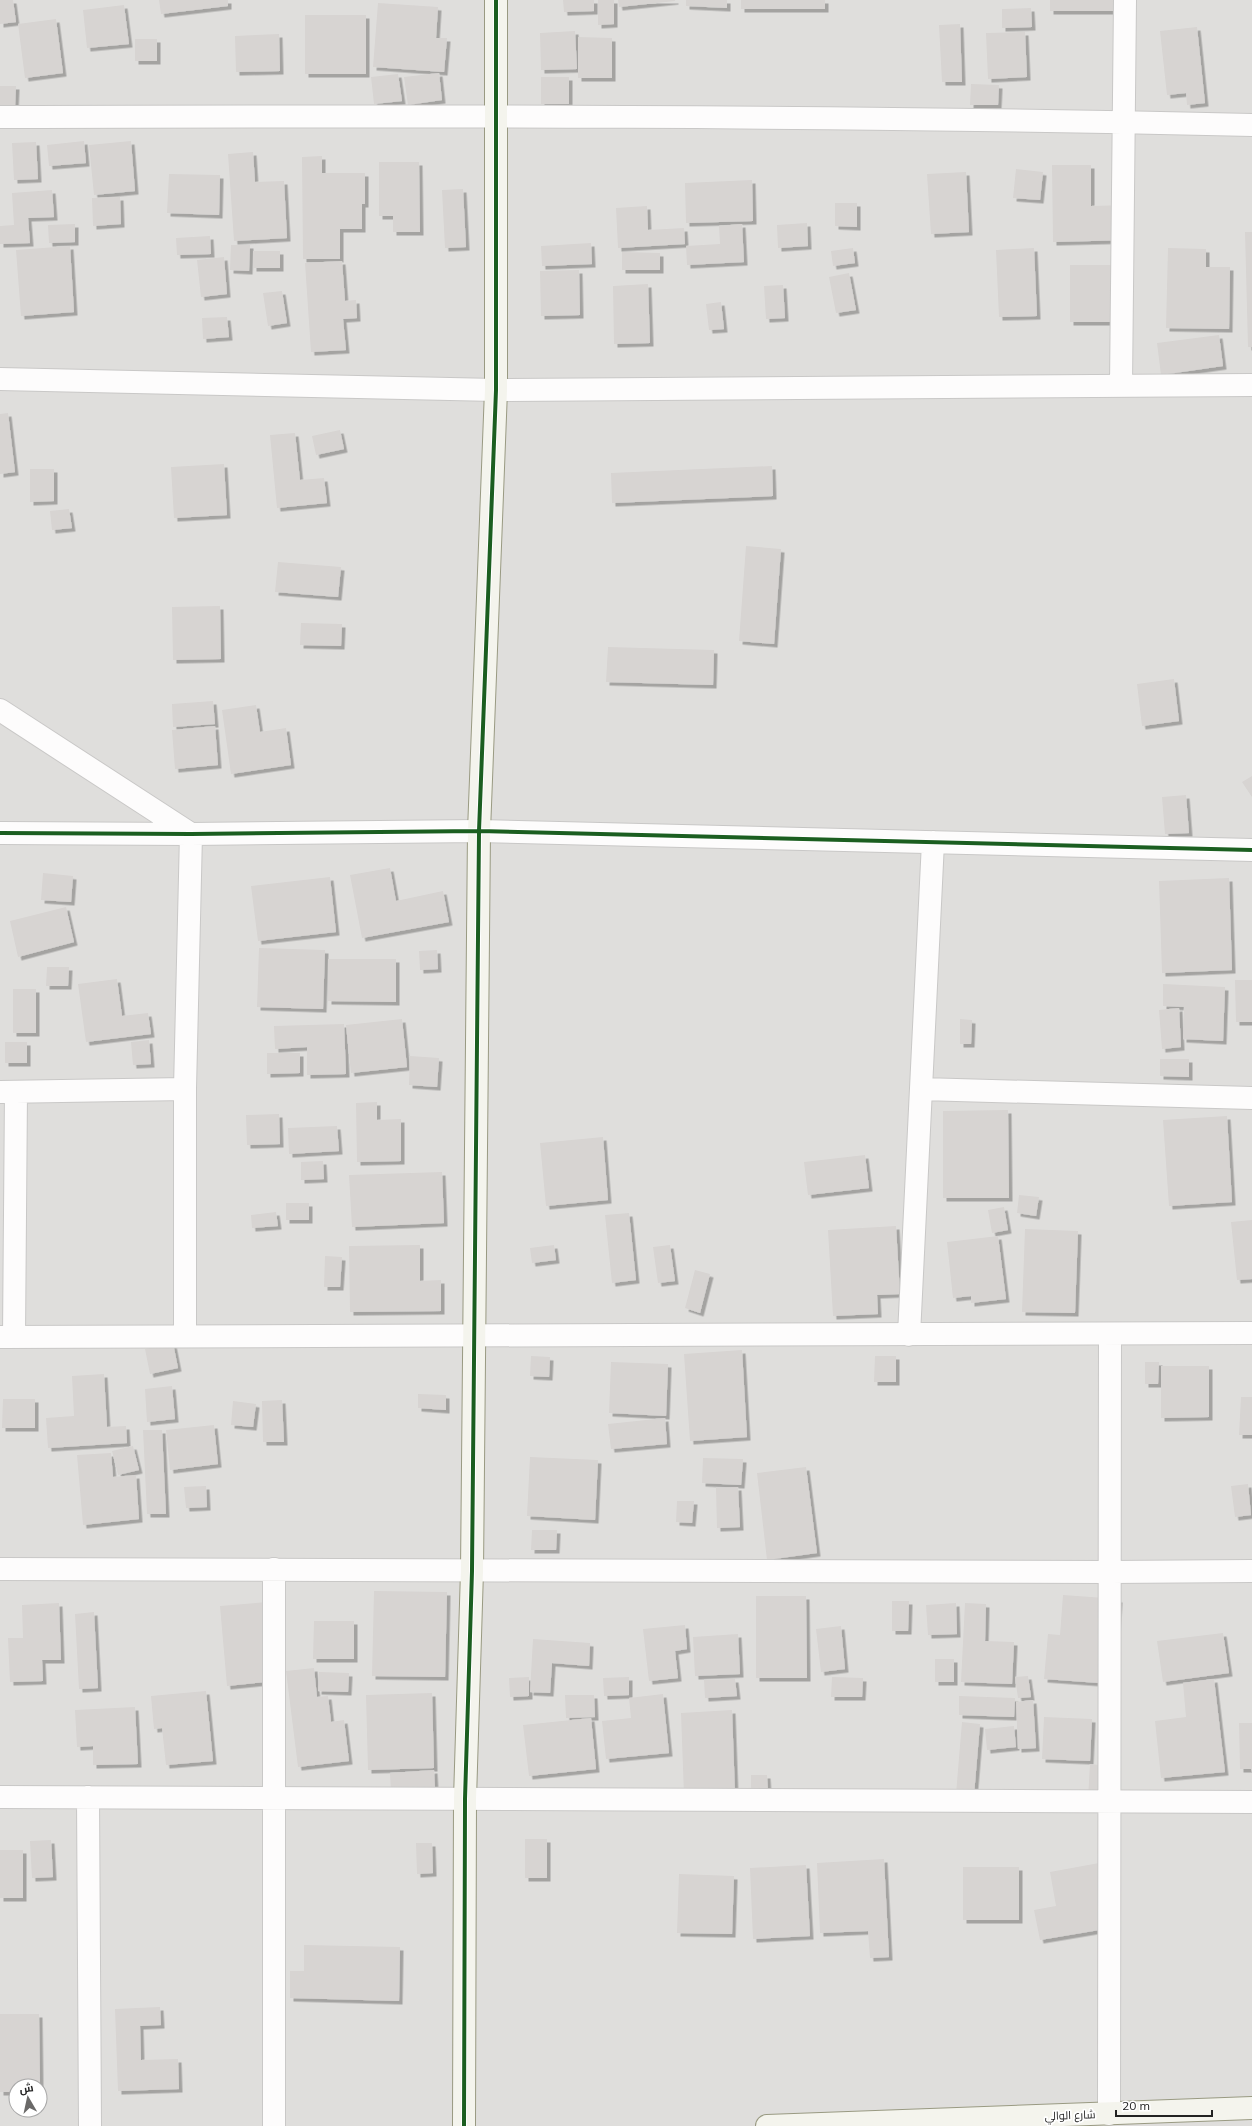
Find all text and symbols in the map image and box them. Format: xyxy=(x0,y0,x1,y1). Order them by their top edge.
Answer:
north arrow xyxy=(8,2078,48,2118)
text: ش xyxy=(18,2080,35,2096)
scale bar xyxy=(1116,2092,1212,2118)
text: 20 m xyxy=(1122,2098,1150,2113)
street label: شارع الوالي xyxy=(1044,2107,1096,2125)

